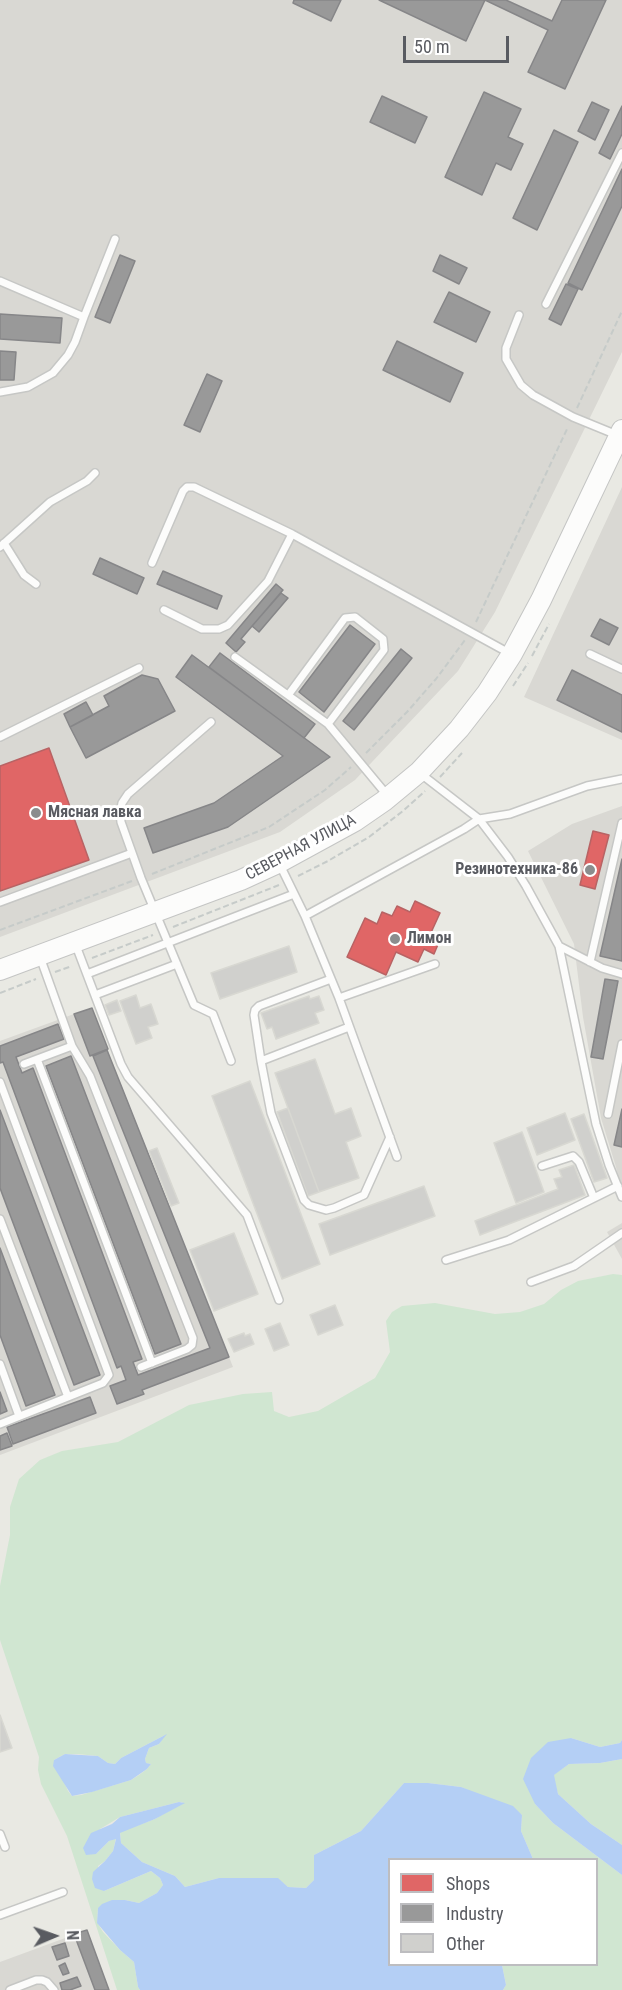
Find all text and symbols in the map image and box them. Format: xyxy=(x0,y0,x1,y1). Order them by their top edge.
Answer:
scale bar xyxy=(406,24,512,62)
text: 50 m xyxy=(414,36,449,57)
place label: Мясная лавка xyxy=(48,803,142,823)
marker: Мясная лавка xyxy=(29,806,43,820)
street label: СЕВЕРНАЯ УЛИЦА xyxy=(243,811,359,885)
place label: Резинотехника-86 xyxy=(455,860,578,880)
marker: Резинотехника-86 xyxy=(583,863,597,877)
place label: Лимон xyxy=(407,929,451,949)
marker: Лимон xyxy=(388,932,402,946)
legend xyxy=(388,1858,598,1966)
text: Shops xyxy=(446,1873,490,1894)
text: Industry xyxy=(446,1903,504,1924)
north arrow xyxy=(24,1906,84,1966)
text: N xyxy=(63,1930,82,1941)
text: Other xyxy=(446,1933,485,1954)

